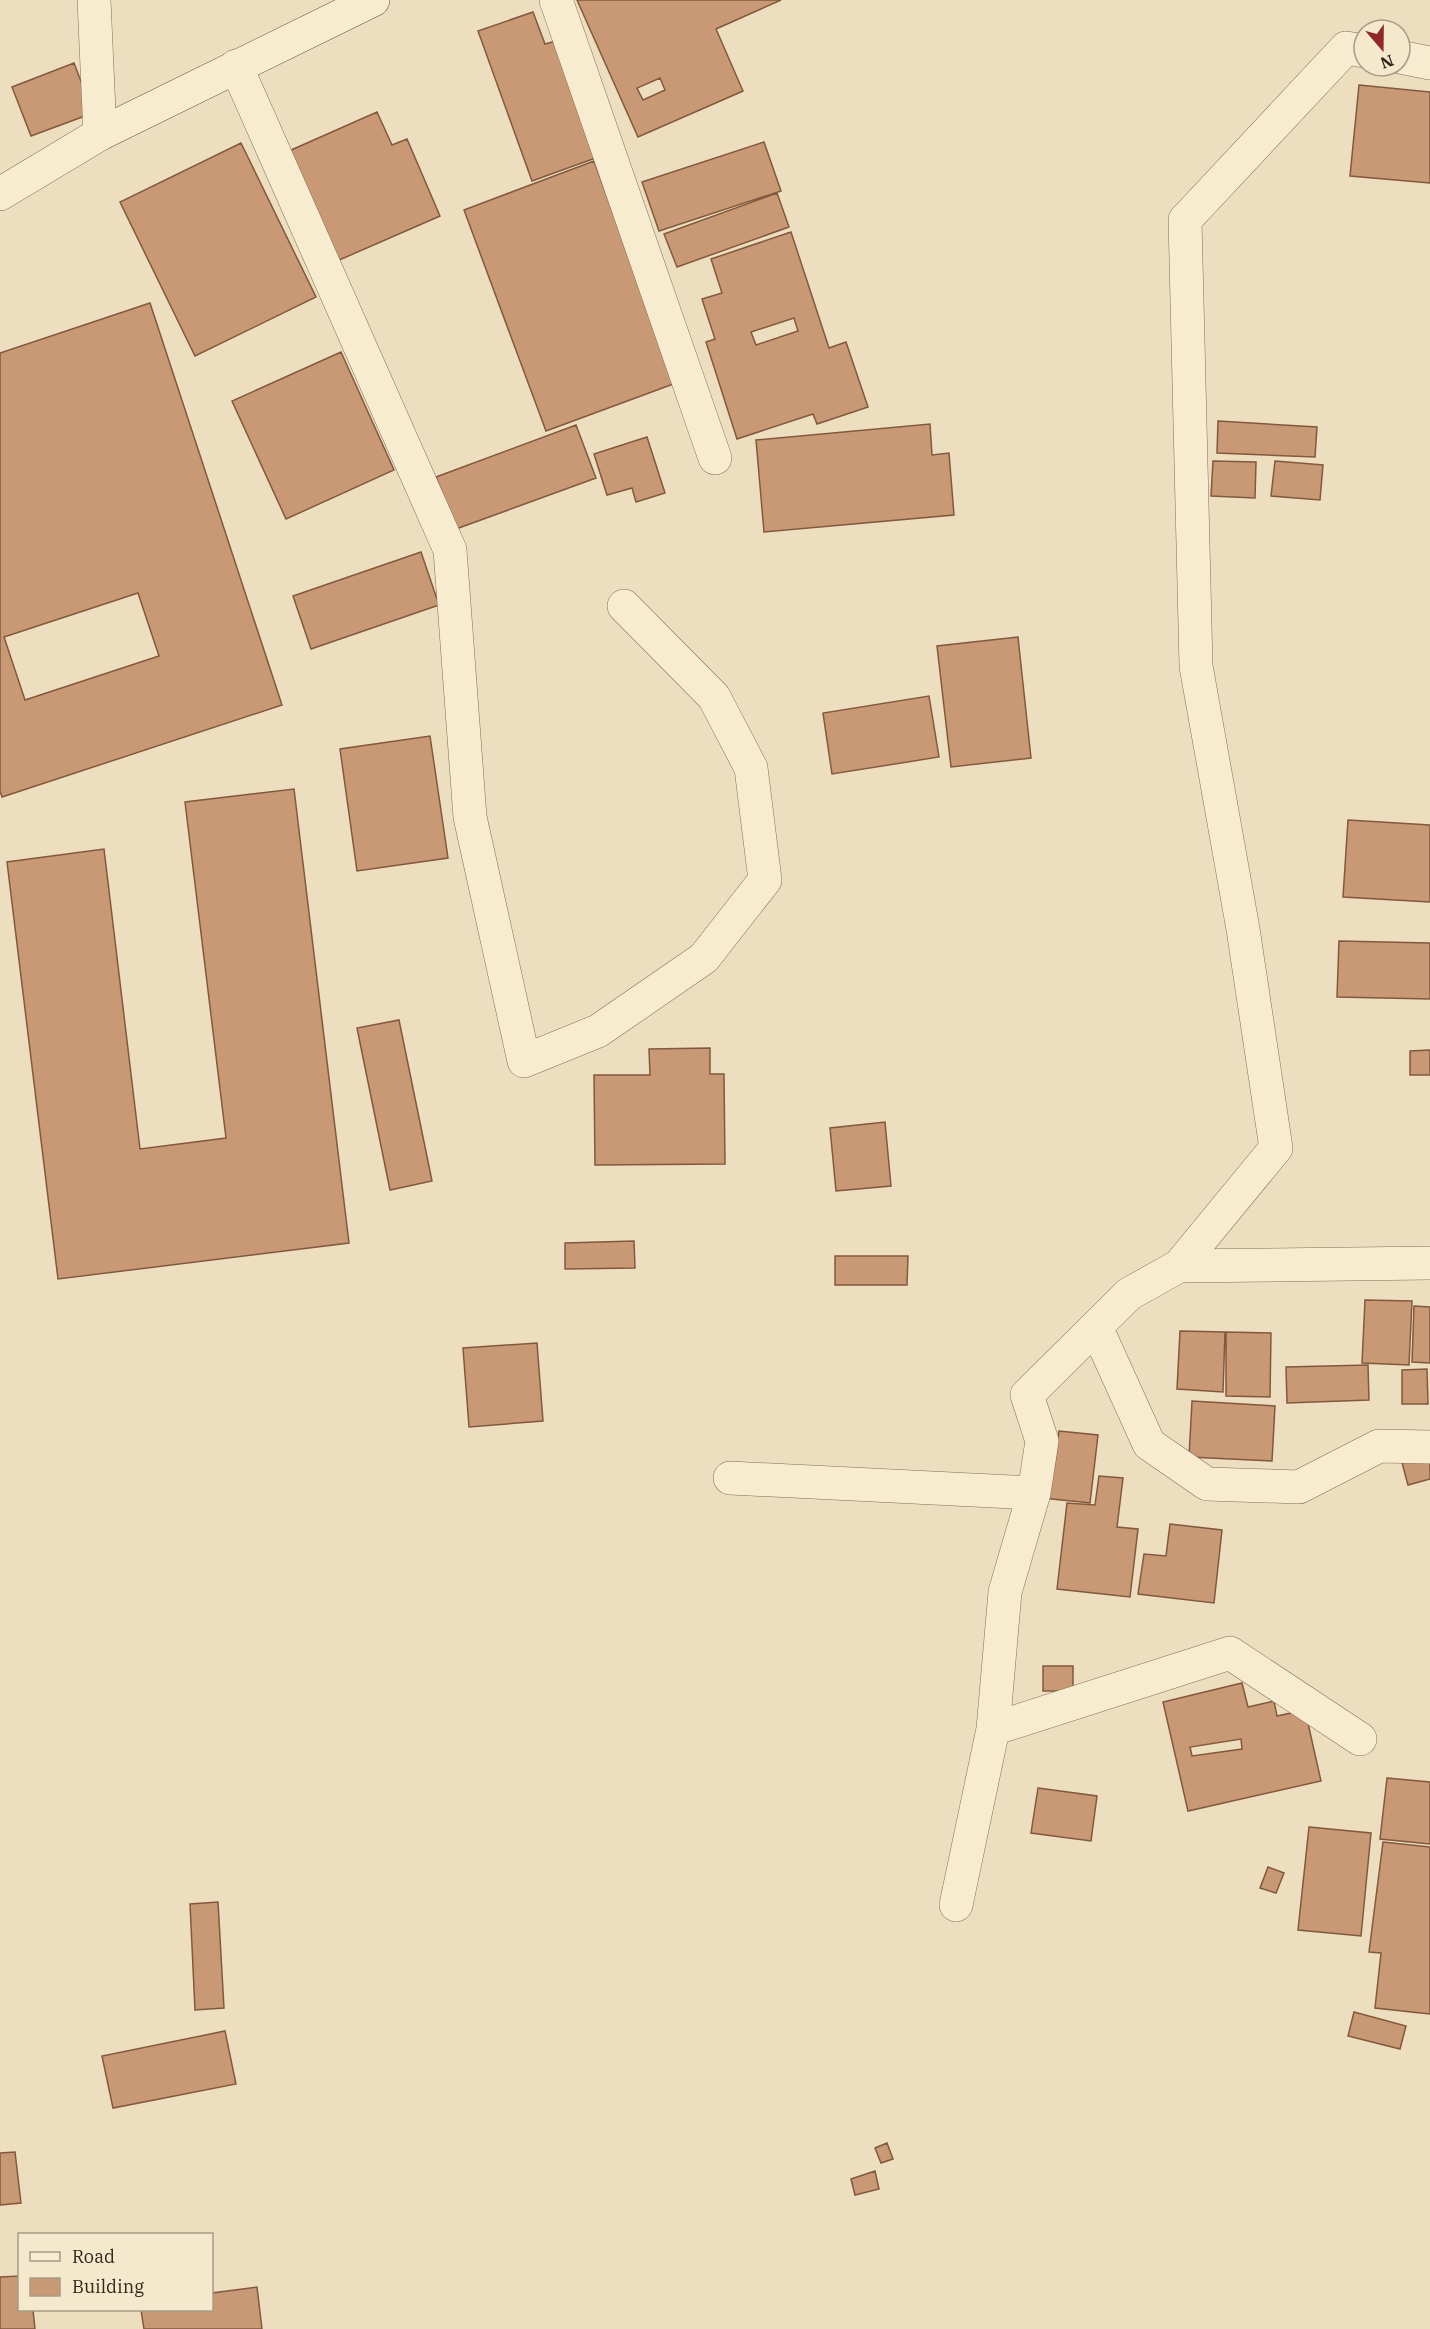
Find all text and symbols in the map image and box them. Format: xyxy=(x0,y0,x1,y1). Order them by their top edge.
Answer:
north arrow xyxy=(1352,18,1412,78)
text: N xyxy=(1378,51,1396,74)
legend xyxy=(18,2233,213,2311)
text: Road xyxy=(72,2245,115,2268)
text: Building xyxy=(72,2275,144,2298)

